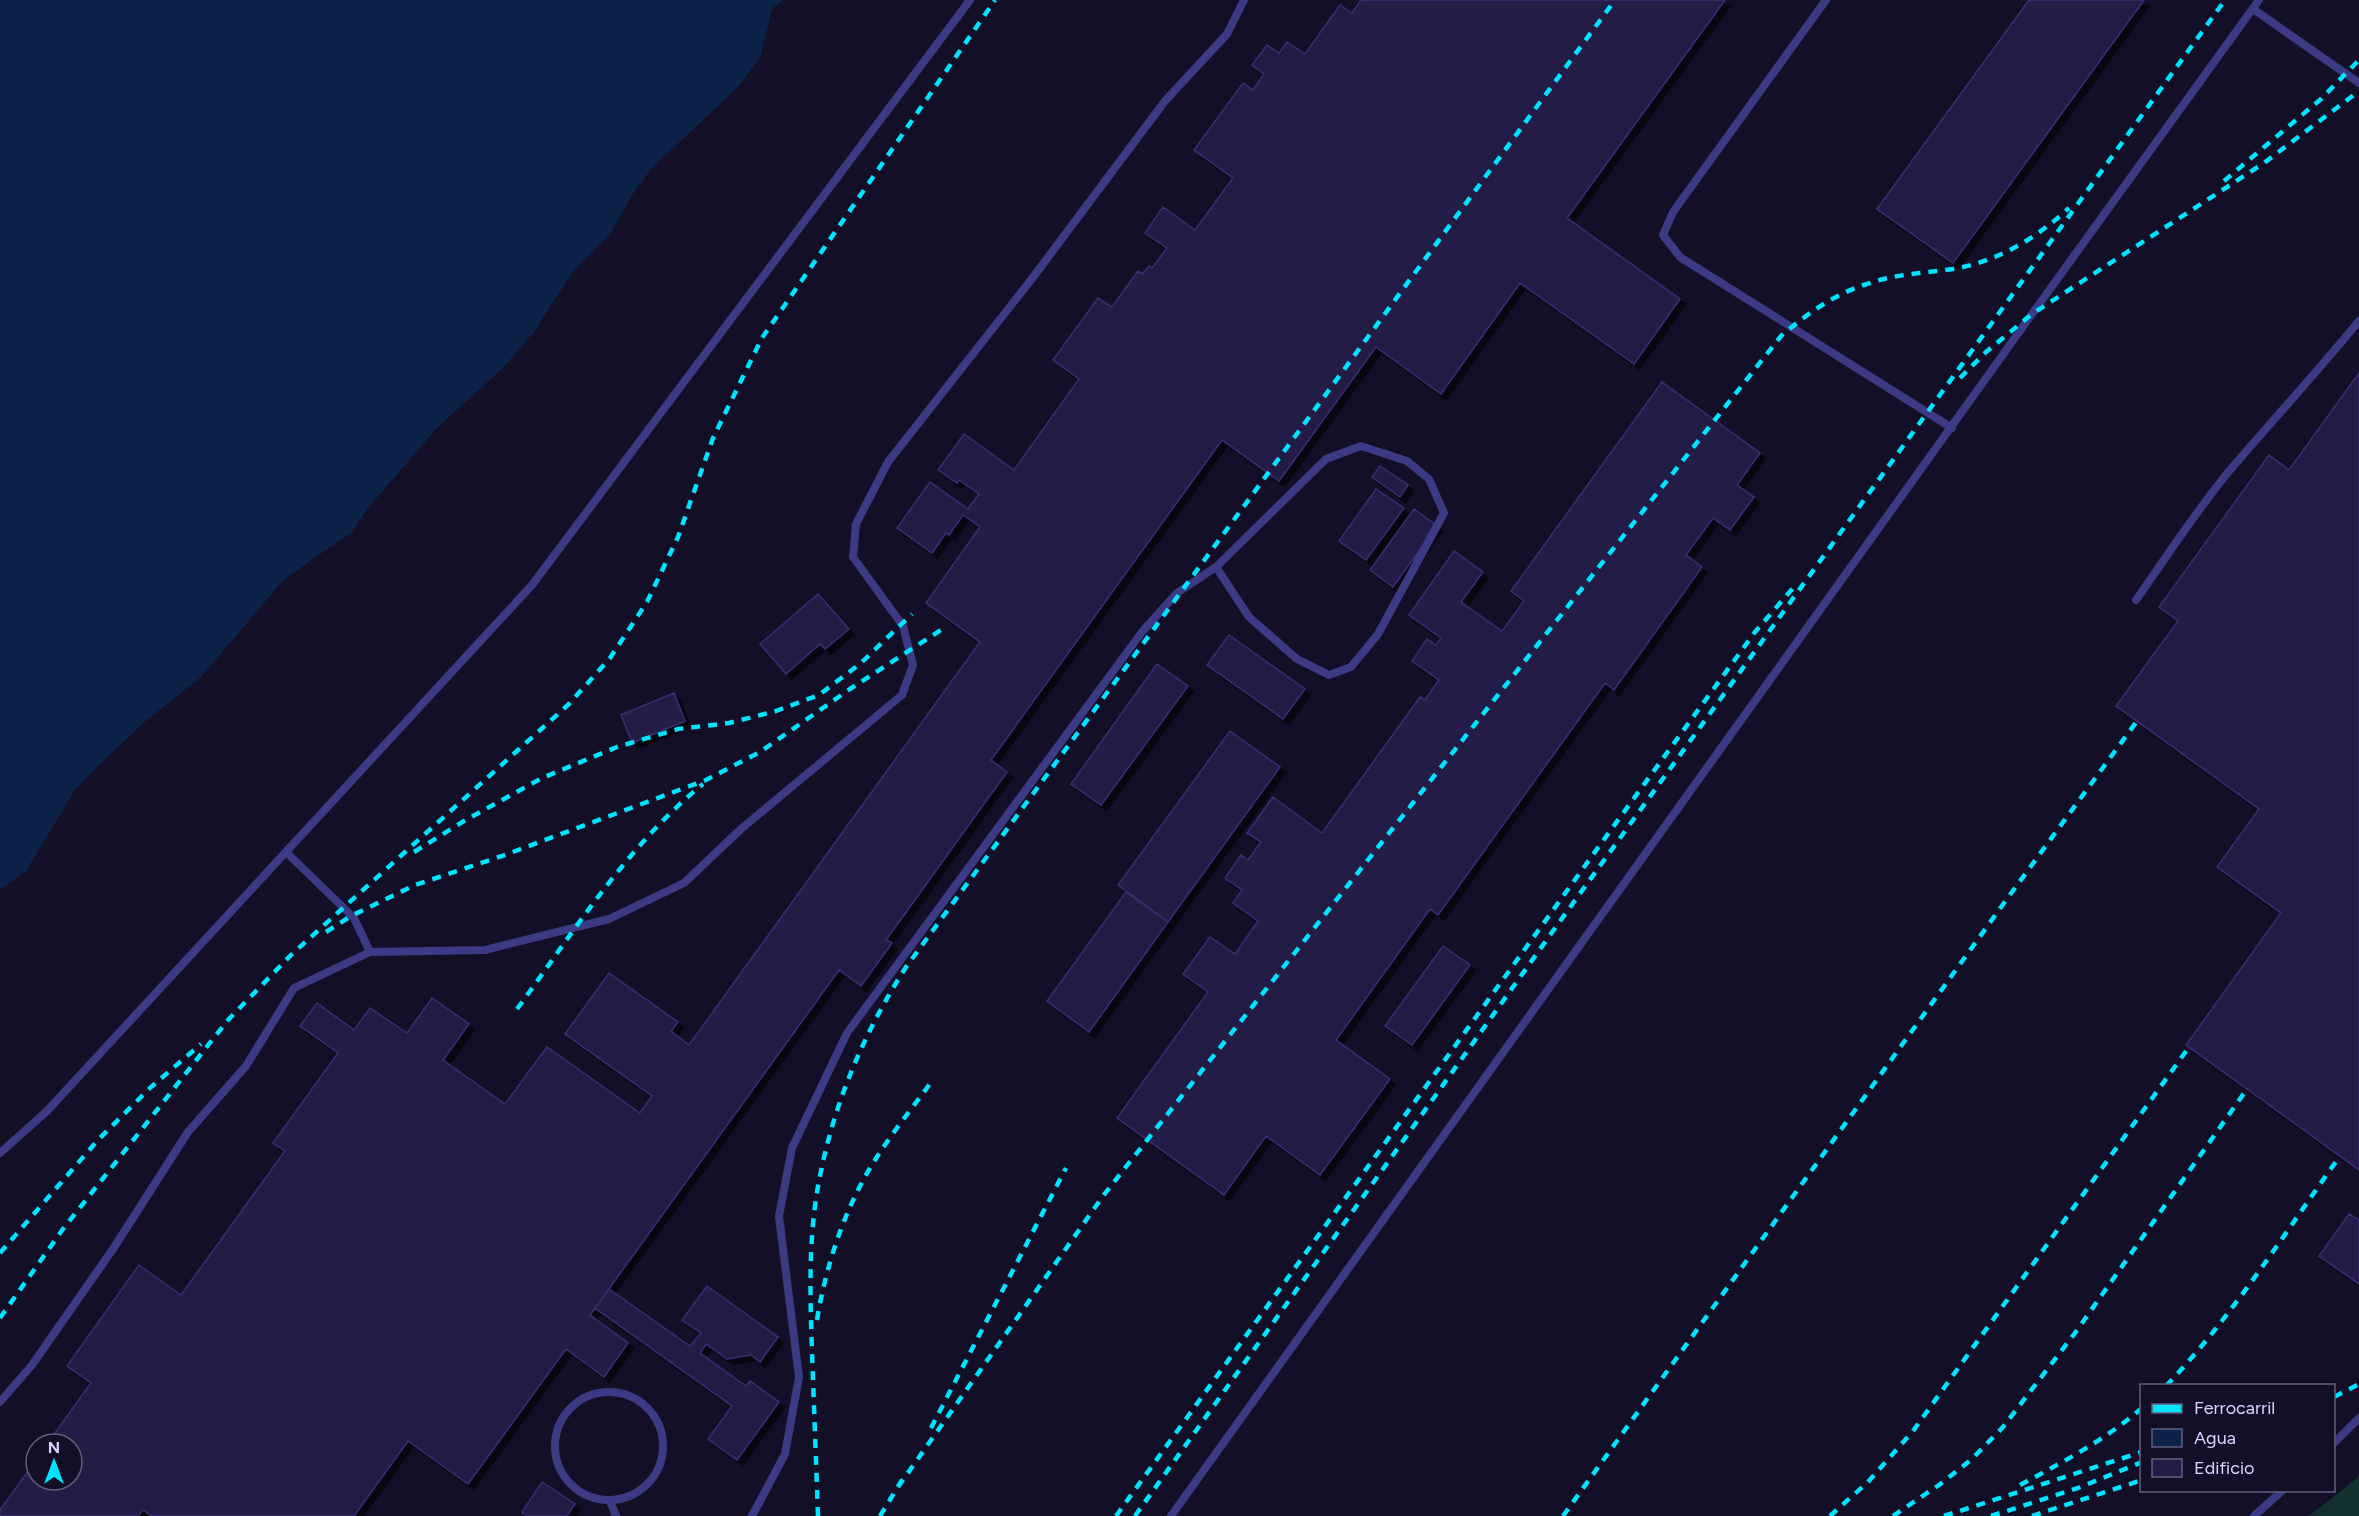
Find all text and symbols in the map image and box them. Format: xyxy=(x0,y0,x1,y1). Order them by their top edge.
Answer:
legend xyxy=(2140,1384,2335,1492)
text: Ferrocarril xyxy=(2194,1397,2275,1419)
text: Agua xyxy=(2194,1427,2236,1449)
north arrow xyxy=(24,1432,84,1492)
text: N xyxy=(48,1438,60,1457)
text: Edificio xyxy=(2194,1457,2255,1479)

